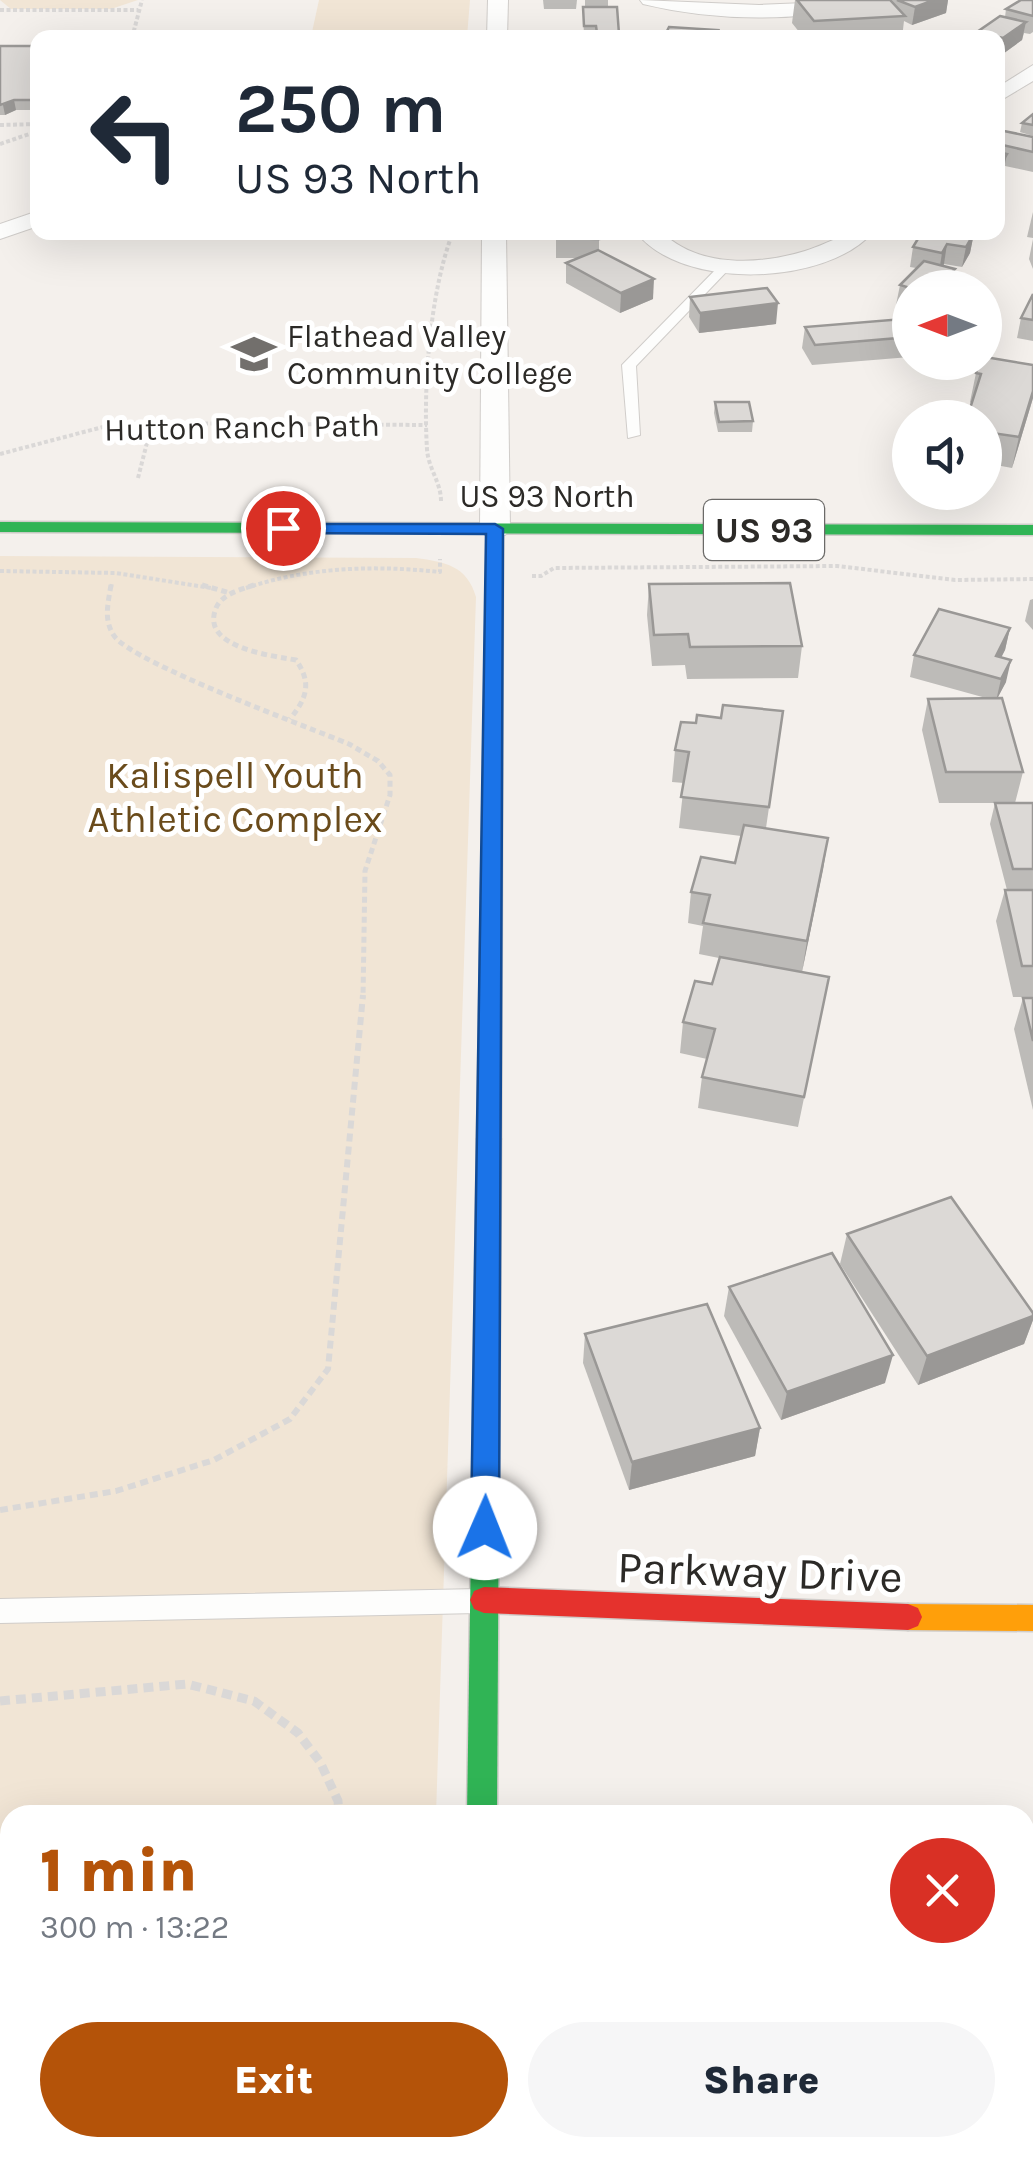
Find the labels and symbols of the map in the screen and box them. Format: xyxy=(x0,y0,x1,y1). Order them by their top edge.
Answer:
north arrow xyxy=(892,270,1002,380)
place label: Flathead Valley Community College xyxy=(287,318,573,392)
school or university icon: Flathead Valley Community College xyxy=(230,330,278,378)
street label: Hutton Ranch Path xyxy=(104,407,380,448)
street label: US 93 North xyxy=(459,478,635,515)
pin xyxy=(241,486,326,571)
road number: US 93 xyxy=(704,500,824,560)
park label: Kalispell Youth Athletic Complex xyxy=(88,753,382,842)
position arrow xyxy=(433,1476,537,1580)
street label: Parkway Drive xyxy=(616,1541,903,1604)

